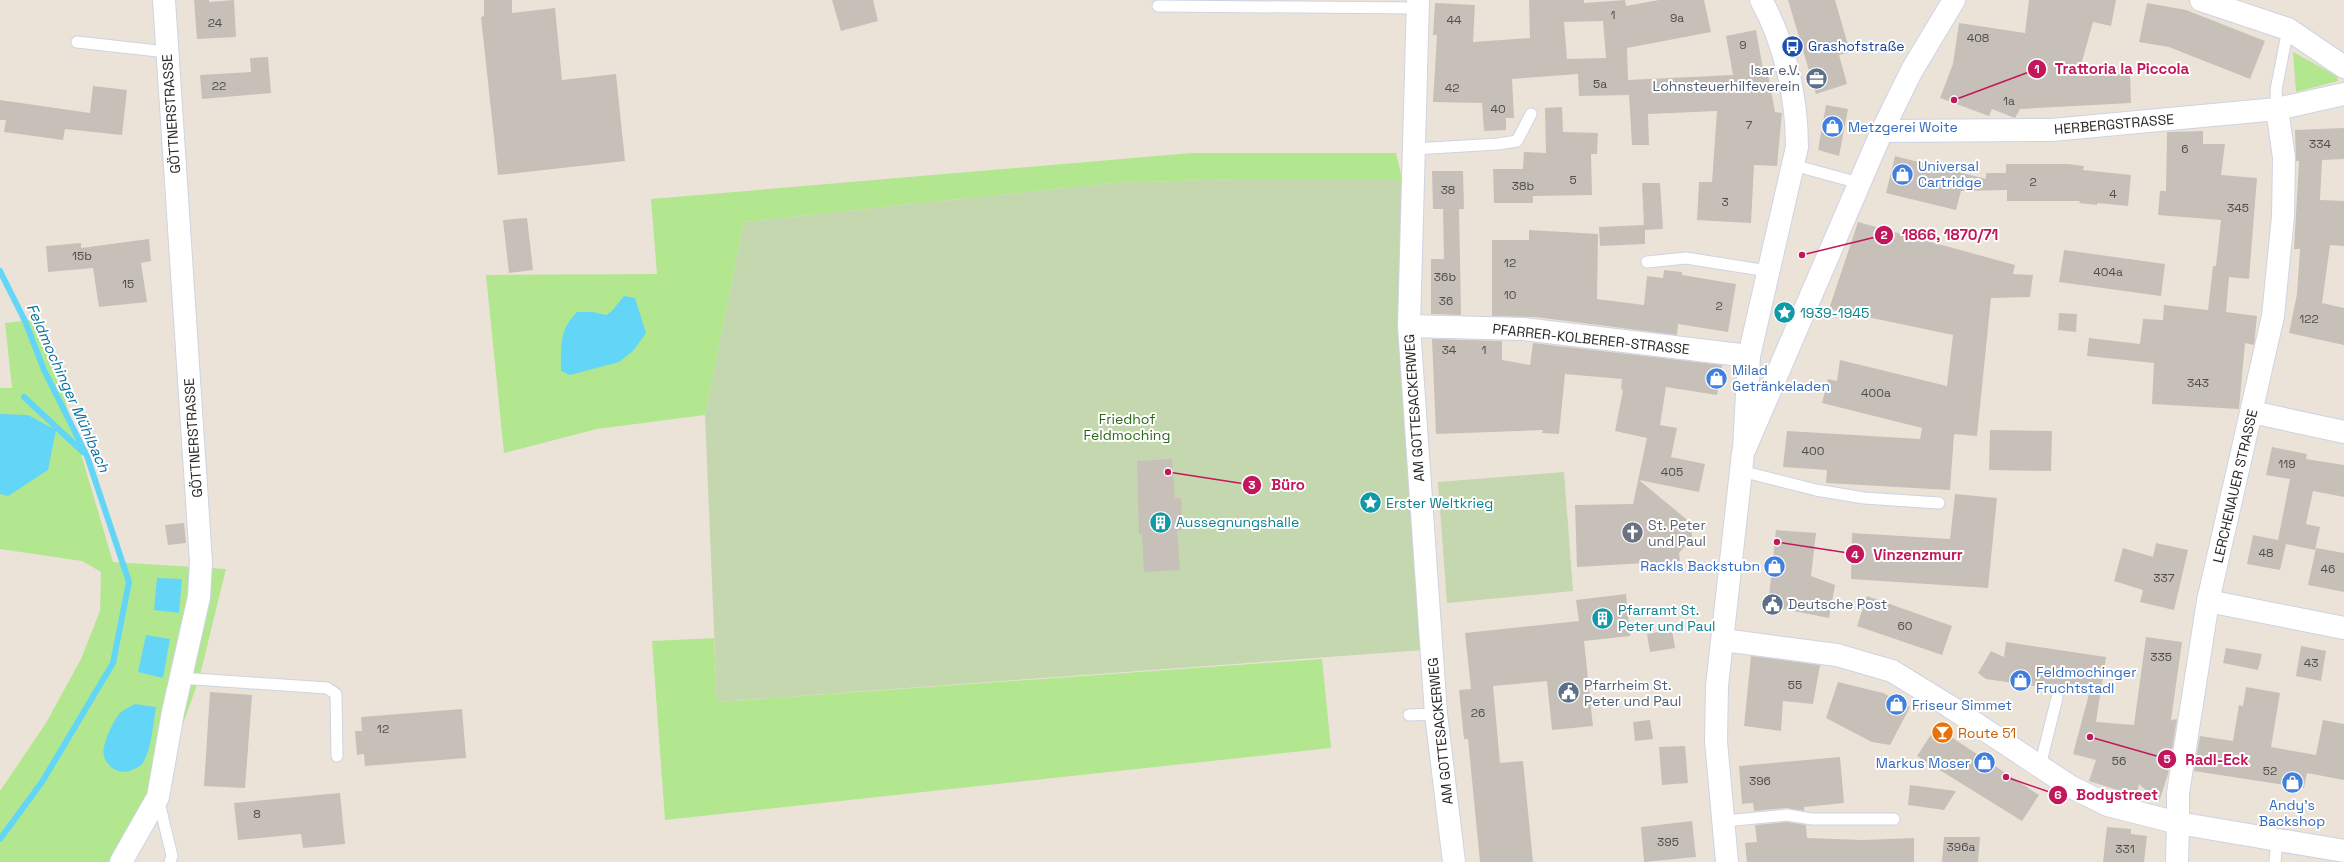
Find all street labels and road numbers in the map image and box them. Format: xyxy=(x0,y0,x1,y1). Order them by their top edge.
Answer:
street label: GÖTTNERSTRASSE xyxy=(158,54,184,174)
street label: HERBERGSTRASSE xyxy=(2053,110,2175,138)
street label: PFARRER-KOLBERER-STRASSE xyxy=(1492,320,1691,358)
street label: AM GOTTESACKERWEG xyxy=(1400,334,1428,482)
street label: GÖTTNERSTRASSE xyxy=(180,378,206,498)
street label: LERCHENAUER STRASSE xyxy=(2209,407,2261,565)
street label: AM GOTTESACKERWEG xyxy=(1423,657,1457,805)

